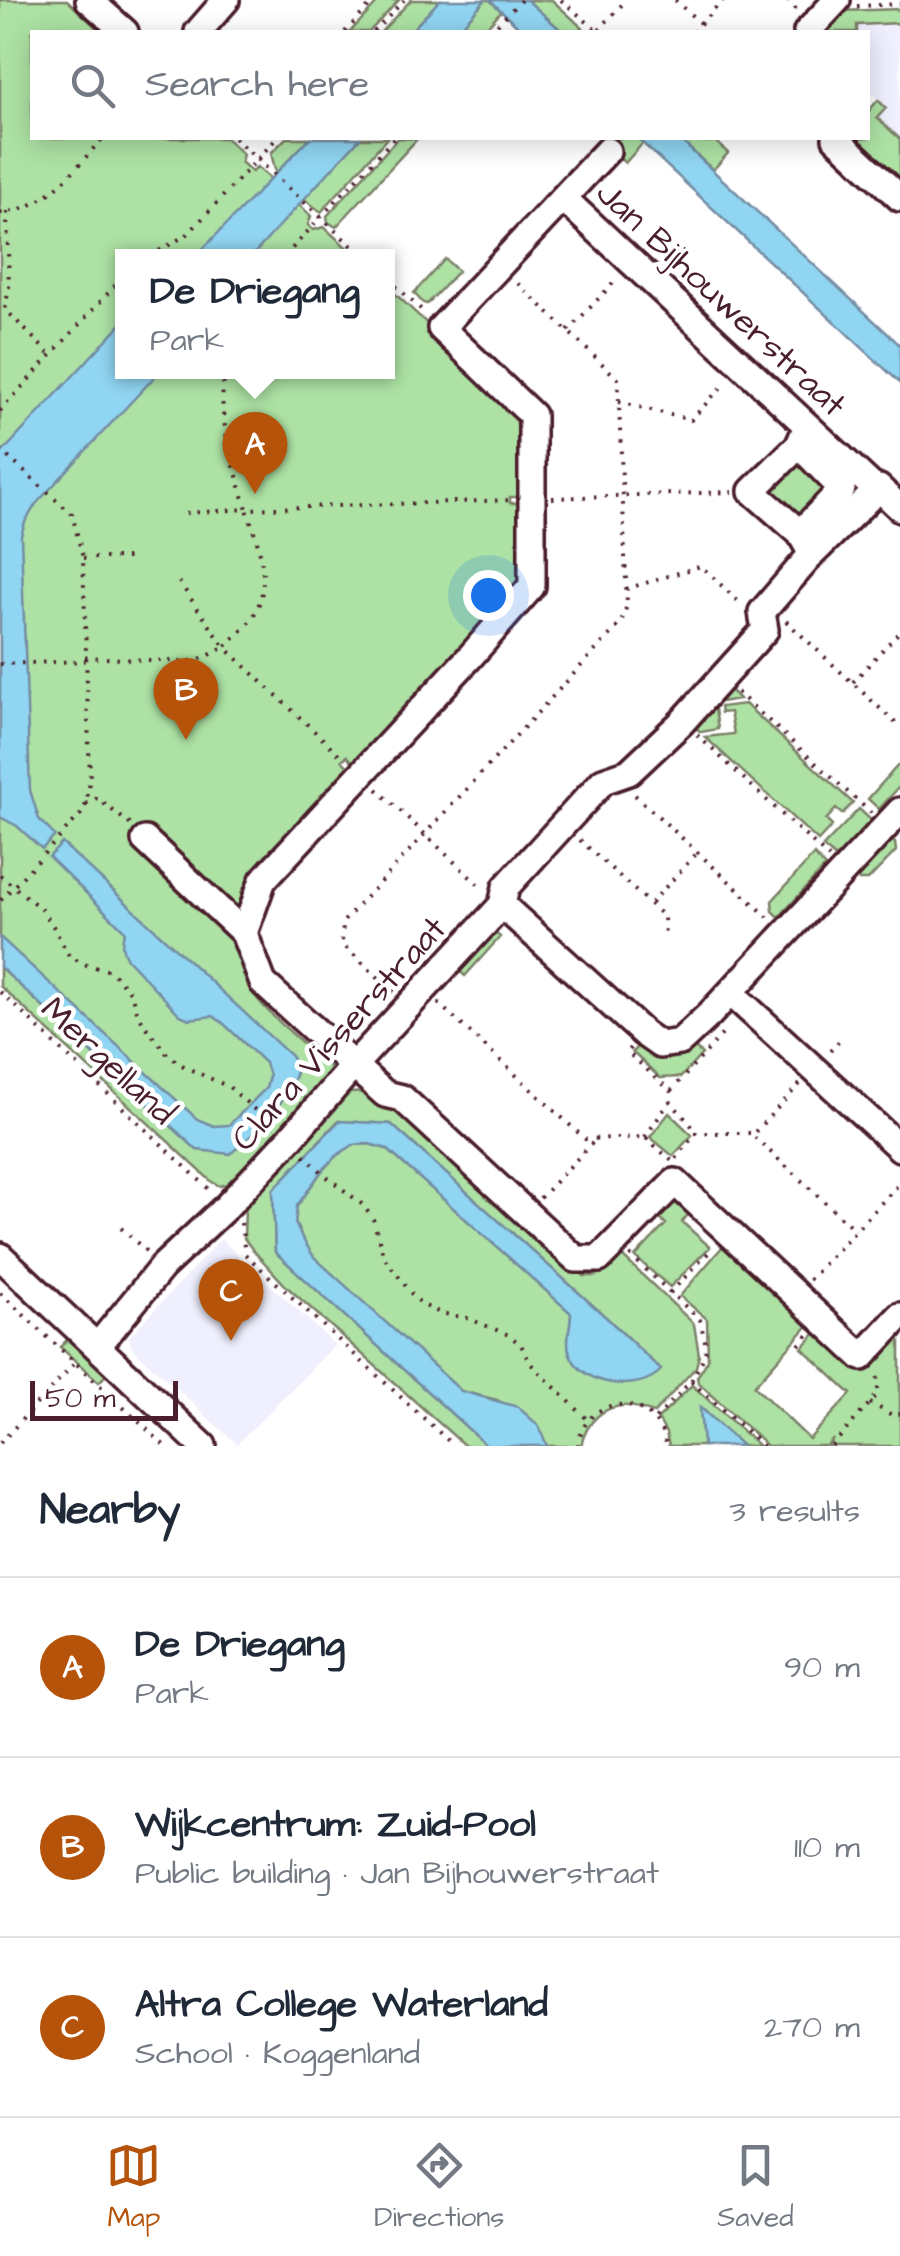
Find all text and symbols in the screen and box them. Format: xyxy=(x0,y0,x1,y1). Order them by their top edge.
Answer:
search box xyxy=(30,30,870,140)
icon: search xyxy=(65,58,120,113)
text: Search here xyxy=(145,59,369,111)
street label: Jan Bijhouwerstraat xyxy=(585,170,857,428)
popup xyxy=(115,249,395,379)
text: De Driegang xyxy=(150,266,360,318)
text: Park xyxy=(150,318,224,363)
pin: A xyxy=(222,412,288,494)
your location xyxy=(463,570,514,621)
pin: B xyxy=(154,658,218,740)
street label: Clara Visserstraat xyxy=(220,906,458,1162)
street label: Mergelland xyxy=(28,986,186,1138)
pin: C xyxy=(198,1258,264,1341)
scale bar xyxy=(30,1376,178,1420)
text: 50 m xyxy=(45,1379,116,1418)
text: Nearby xyxy=(40,1482,180,1540)
text: 3 results xyxy=(730,1489,860,1534)
text: De Driegang xyxy=(135,1619,345,1671)
text: A xyxy=(62,1645,83,1690)
text: 90 m xyxy=(784,1645,860,1690)
text: Park xyxy=(135,1671,209,1716)
text: Wijkcentrum: Zuid-Pool xyxy=(135,1799,536,1851)
text: B xyxy=(61,1825,84,1870)
text: 110 m xyxy=(794,1825,860,1870)
text: Public building · Jan Bijhouwerstraat xyxy=(135,1851,659,1896)
text: Altra College Waterland xyxy=(135,1979,548,2031)
text: C xyxy=(61,2005,84,2050)
text: 270 m xyxy=(764,2005,860,2050)
text: School · Koggenland xyxy=(135,2031,420,2076)
tab: Map xyxy=(106,2138,161,2237)
tab: Directions xyxy=(374,2138,504,2237)
tab: Saved xyxy=(717,2138,794,2237)

